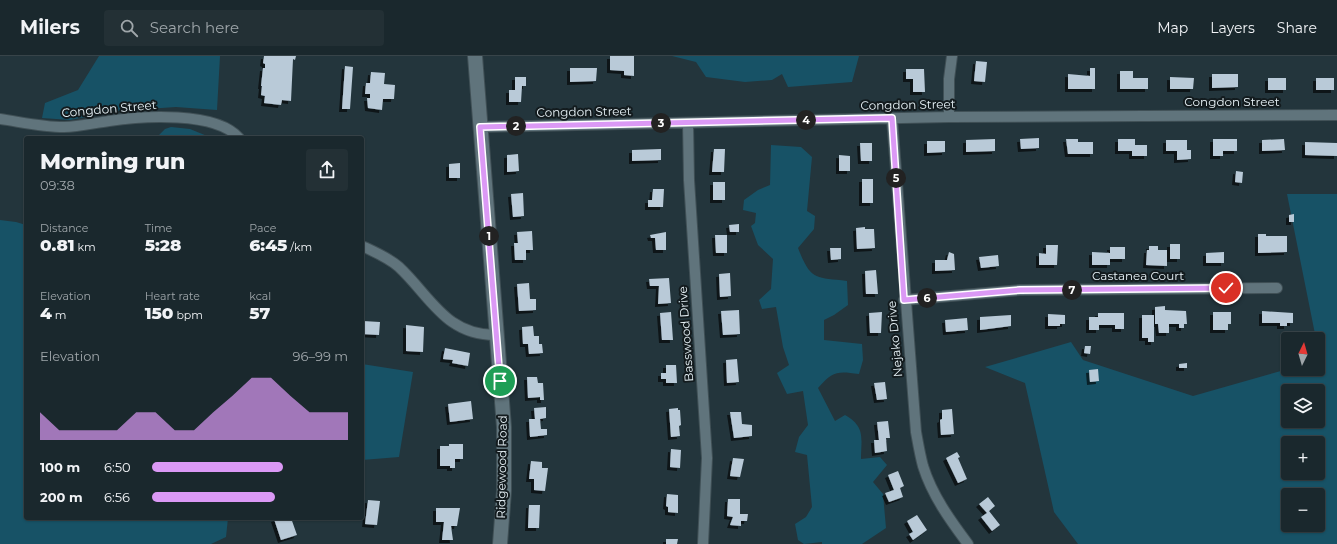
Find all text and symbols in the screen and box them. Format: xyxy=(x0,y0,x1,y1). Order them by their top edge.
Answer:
search box xyxy=(104,10,384,46)
text: Milers xyxy=(20,16,80,39)
icon: search xyxy=(118,17,140,39)
text: Search here xyxy=(150,18,239,37)
text: Map xyxy=(1157,19,1188,37)
text: Layers xyxy=(1210,19,1255,37)
text: Share xyxy=(1277,19,1317,37)
street label: Congdon Street xyxy=(1184,94,1280,109)
street label: Congdon Street xyxy=(860,96,956,113)
street label: Congdon Street xyxy=(61,97,157,120)
street label: Congdon Street xyxy=(536,103,632,120)
pin: 4 xyxy=(796,110,816,130)
pin: 3 xyxy=(651,113,671,133)
text: 4 xyxy=(802,113,810,127)
pin: 2 xyxy=(506,116,526,136)
text: 3 xyxy=(658,116,664,130)
text: 2 xyxy=(513,119,519,133)
text: Morning run xyxy=(40,148,185,175)
button: share xyxy=(306,149,348,191)
pin: 5 xyxy=(886,168,906,188)
text: 5 xyxy=(893,171,899,185)
text: 09:38 xyxy=(40,177,75,193)
text: Distance xyxy=(40,221,88,235)
text: Time xyxy=(145,221,172,235)
text: Pace xyxy=(249,221,276,235)
pin: 1 xyxy=(479,226,499,246)
text: 1 xyxy=(487,229,491,243)
text: 0.81 xyxy=(40,235,75,255)
text: 5:28 xyxy=(145,235,181,255)
text: 6:45 xyxy=(249,235,287,255)
text: km xyxy=(75,240,96,254)
text: /km xyxy=(287,240,312,254)
street label: Castanea Court xyxy=(1092,268,1184,283)
pin xyxy=(1209,271,1243,305)
icon: check xyxy=(1215,277,1237,299)
pin: 7 xyxy=(1062,280,1082,300)
text: 7 xyxy=(1069,283,1075,297)
street label: Basswood Drive xyxy=(675,286,696,382)
pin: 6 xyxy=(917,288,937,308)
text: Elevation xyxy=(40,289,91,303)
text: Heart rate xyxy=(145,289,200,303)
text: kcal xyxy=(249,289,271,303)
text: 6 xyxy=(923,291,931,305)
street label: Nejako Drive xyxy=(884,300,905,378)
text: 4 xyxy=(40,303,52,323)
text: 150 xyxy=(145,303,174,323)
text: 57 xyxy=(249,303,270,323)
text: m xyxy=(52,308,66,322)
text: bpm xyxy=(174,308,203,322)
north arrow xyxy=(1281,332,1325,376)
map controls xyxy=(1281,332,1325,532)
text: Elevation xyxy=(40,348,100,364)
text: 96–99 m xyxy=(293,348,348,364)
pin xyxy=(483,364,517,398)
icon: arrive xyxy=(489,370,511,392)
button: layers xyxy=(1281,384,1325,428)
street label: Ridgewood Road xyxy=(493,415,510,519)
button: + xyxy=(1281,436,1325,480)
text: 100 m xyxy=(40,459,80,475)
text: 6:50 xyxy=(104,459,131,475)
button: − xyxy=(1281,488,1325,532)
text: 200 m xyxy=(40,489,83,505)
text: 6:56 xyxy=(104,489,130,505)

